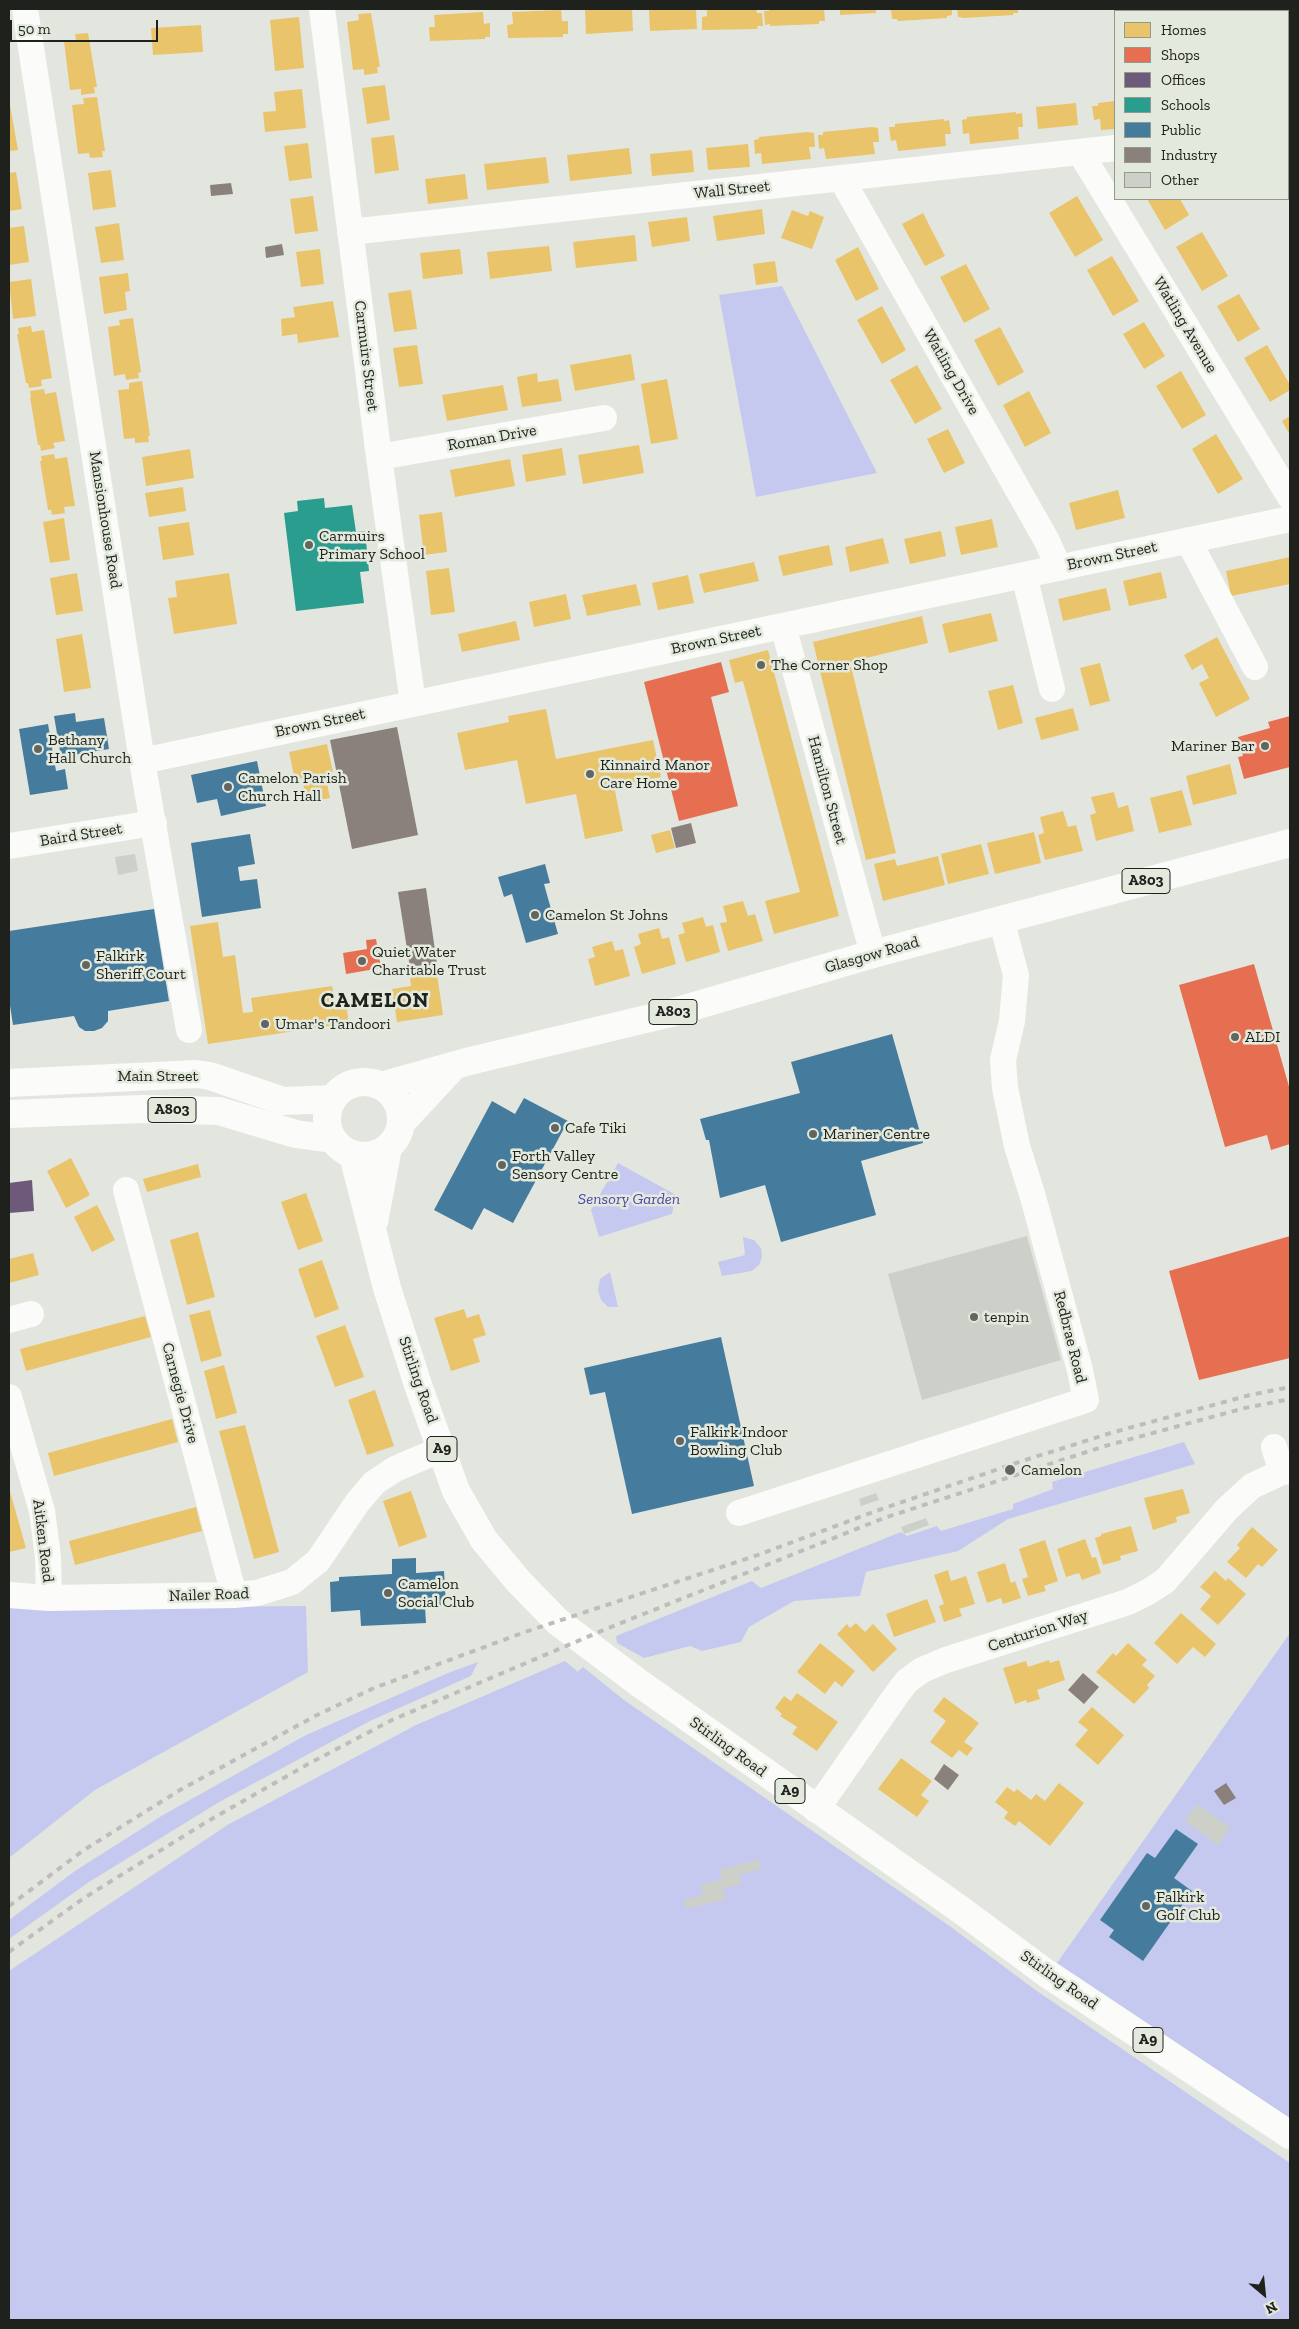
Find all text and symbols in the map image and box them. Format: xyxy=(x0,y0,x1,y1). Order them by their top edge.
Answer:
scale bar xyxy=(12,10,160,42)
legend xyxy=(1114,10,1289,200)
text: 50 m xyxy=(18,20,51,38)
text: Homes xyxy=(1161,21,1206,39)
text: Shops xyxy=(1161,46,1200,64)
text: Offices xyxy=(1161,71,1205,89)
text: Schools xyxy=(1161,96,1210,114)
text: Public xyxy=(1161,121,1201,139)
text: Industry xyxy=(1161,146,1217,164)
text: Other xyxy=(1161,171,1199,189)
street label: Wall Street xyxy=(693,176,771,204)
street label: Watling Avenue xyxy=(1149,273,1221,377)
street label: Carmuirs Street xyxy=(350,299,382,413)
street label: Watling Drive xyxy=(919,326,983,418)
street label: Roman Drive xyxy=(446,421,538,455)
street label: Mansionhouse Road xyxy=(85,450,125,590)
place label: Carmuirs Primary School xyxy=(319,526,425,564)
street label: Brown Street xyxy=(1065,537,1159,575)
marker: Carmuirs Primary School xyxy=(303,539,315,551)
street label: Brown Street xyxy=(669,621,763,659)
place label: The Corner Shop xyxy=(771,655,888,675)
marker: The Corner Shop xyxy=(755,659,767,671)
street label: Brown Street xyxy=(273,704,367,742)
place label: Bethany Hall Church xyxy=(48,730,131,768)
street label: Hamilton Street xyxy=(803,734,851,846)
place label: Mariner Bar xyxy=(1171,736,1255,756)
marker: Mariner Bar xyxy=(1259,740,1271,752)
marker: Bethany Hall Church xyxy=(32,743,44,755)
place label: Kinnaird Manor Care Home xyxy=(600,755,710,793)
place label: Camelon Parish Church Hall xyxy=(238,768,347,806)
marker: Kinnaird Manor Care Home xyxy=(584,768,596,780)
marker: Camelon Parish Church Hall xyxy=(222,781,234,793)
street label: Baird Street xyxy=(38,819,124,851)
road number: A803 xyxy=(1122,868,1170,894)
place label: Camelon St Johns xyxy=(545,905,668,925)
marker: Camelon St Johns xyxy=(529,909,541,921)
street label: Glasgow Road xyxy=(823,932,921,978)
place label: Quiet Water Charitable Trust xyxy=(372,942,486,980)
place label: Falkirk Sheriff Court xyxy=(96,946,186,984)
marker: Quiet Water Charitable Trust xyxy=(356,955,368,967)
marker: Falkirk Sheriff Court xyxy=(80,959,92,971)
district label: CAMELON xyxy=(320,988,430,1014)
road number: A803 xyxy=(649,1000,697,1024)
place label: Umar's Tandoori xyxy=(275,1014,391,1034)
marker: Umar's Tandoori xyxy=(259,1018,271,1030)
place label: ALDI xyxy=(1245,1027,1280,1047)
marker: ALDI xyxy=(1229,1031,1241,1043)
street label: Main Street xyxy=(117,1066,199,1086)
road number: A803 xyxy=(148,1098,196,1122)
place label: Cafe Tiki xyxy=(565,1118,626,1138)
marker: Cafe Tiki xyxy=(549,1122,561,1134)
place label: Mariner Centre xyxy=(823,1124,930,1144)
marker: Mariner Centre xyxy=(807,1128,819,1140)
place label: Forth Valley Sensory Centre xyxy=(512,1146,618,1184)
marker: Forth Valley Sensory Centre xyxy=(496,1159,508,1171)
park label: Sensory Garden xyxy=(578,1189,680,1209)
street label: Redbrae Road xyxy=(1049,1289,1091,1385)
place label: tenpin xyxy=(984,1307,1029,1327)
marker: tenpin xyxy=(968,1311,980,1323)
street label: Stirling Road xyxy=(394,1334,442,1426)
street label: Carnegie Drive xyxy=(157,1341,203,1445)
place label: Falkirk Indoor Bowling Club xyxy=(690,1422,788,1460)
marker: Falkirk Indoor Bowling Club xyxy=(674,1435,686,1447)
road number: A9 xyxy=(427,1436,457,1462)
place label: Camelon xyxy=(1021,1460,1082,1480)
marker: Camelon xyxy=(1003,1463,1017,1477)
street label: Aitken Road xyxy=(28,1498,58,1584)
place label: Camelon Social Club xyxy=(398,1574,474,1612)
street label: Nailer Road xyxy=(169,1584,249,1606)
marker: Camelon Social Club xyxy=(382,1587,394,1599)
street label: Centurion Way xyxy=(986,1606,1090,1656)
street label: Stirling Road xyxy=(686,1713,770,1781)
road number: A9 xyxy=(775,1778,805,1804)
place label: Falkirk Golf Club xyxy=(1156,1887,1220,1925)
marker: Falkirk Golf Club xyxy=(1140,1900,1152,1912)
street label: Stirling Road xyxy=(1017,1946,1101,2014)
road number: A9 xyxy=(1133,2028,1163,2052)
north arrow xyxy=(1239,2269,1289,2319)
text: N xyxy=(1263,2298,1280,2318)

